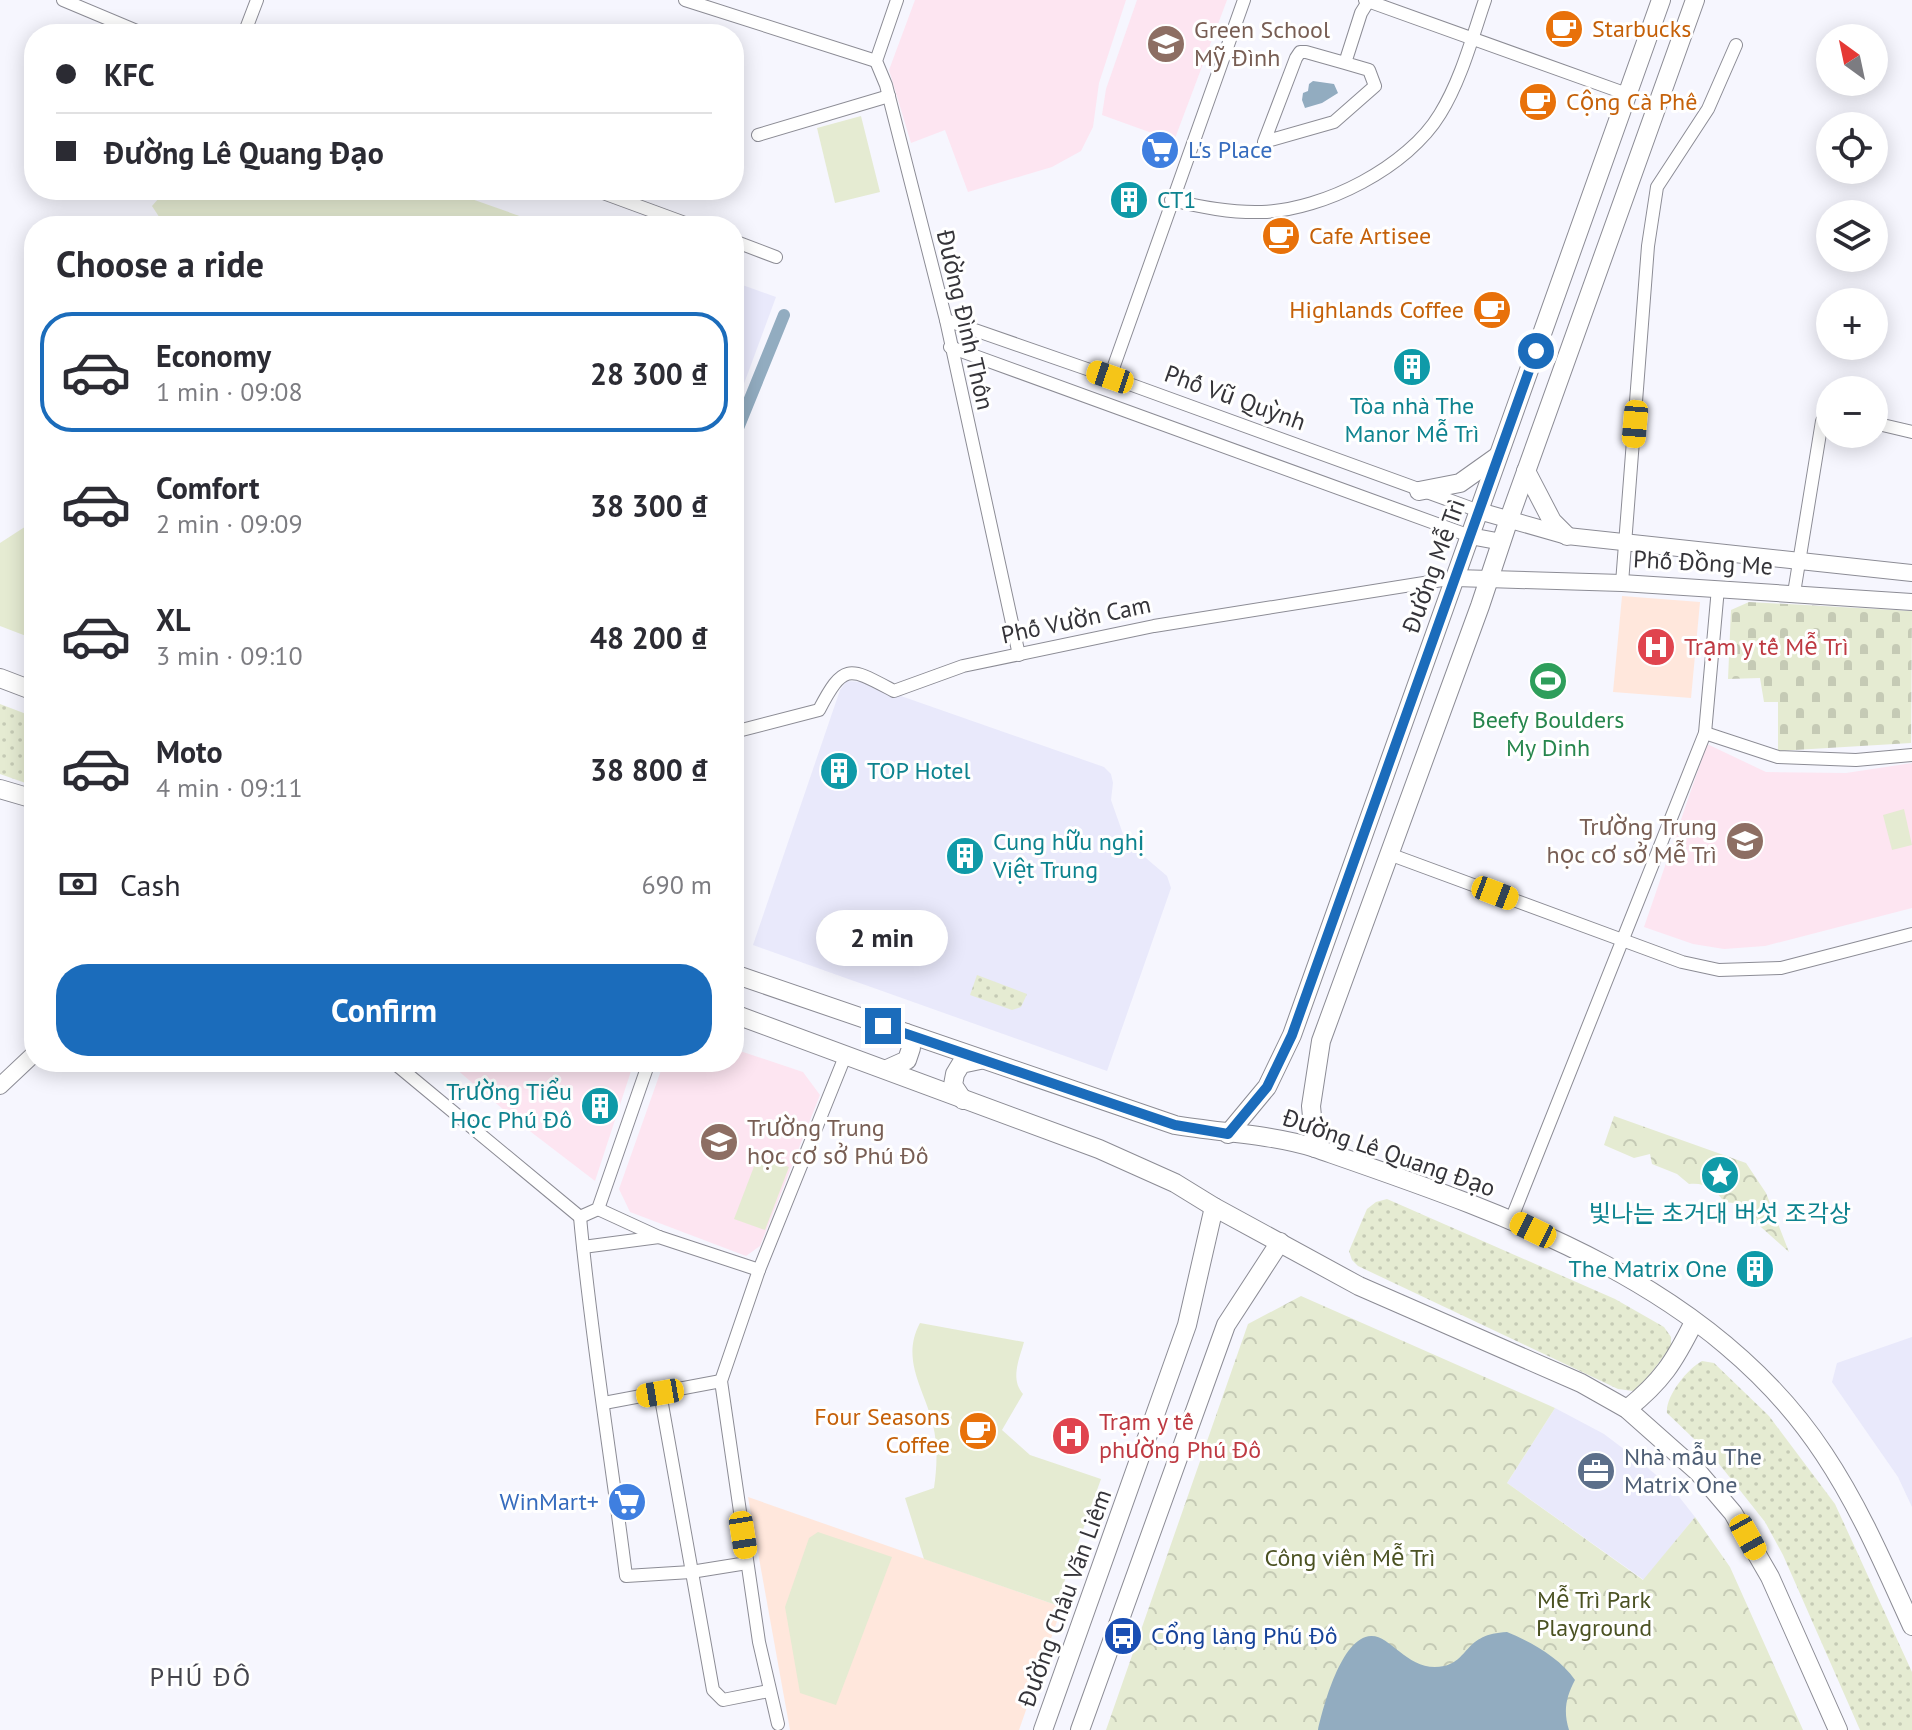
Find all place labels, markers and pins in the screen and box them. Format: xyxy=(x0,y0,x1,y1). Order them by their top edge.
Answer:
cafe icon: Starbucks xyxy=(1543,8,1585,50)
place label: Starbucks xyxy=(1592,13,1691,44)
place label: Green School Mỹ Đình xyxy=(1194,14,1330,73)
school or university icon: Green School Mỹ Đình xyxy=(1145,23,1187,65)
cafe icon: Cộng Cà Phê xyxy=(1517,81,1559,123)
place label: Cộng Cà Phê xyxy=(1566,86,1697,117)
supermarket icon: L's Place xyxy=(1139,129,1181,171)
place label: L's Place xyxy=(1188,134,1272,165)
building icon: CT1 xyxy=(1108,179,1150,221)
place label: CT1 xyxy=(1157,184,1196,215)
cafe icon: Cafe Artisee xyxy=(1260,215,1302,257)
place label: Cafe Artisee xyxy=(1309,220,1431,251)
cafe icon: Highlands Coffee xyxy=(1471,289,1513,331)
place label: Highlands Coffee xyxy=(1289,294,1464,325)
building icon: Tòa nhà The Manor Mễ Trì xyxy=(1391,346,1433,388)
place label: Tòa nhà The Manor Mễ Trì xyxy=(1345,390,1479,449)
hospital icon: Trạm y tế Mễ Trì xyxy=(1635,626,1677,668)
place label: Trạm y tế Mễ Trì xyxy=(1684,631,1849,662)
sports icon: Beefy Boulders My Dinh xyxy=(1527,660,1569,702)
place label: Beefy Boulders My Dinh xyxy=(1472,704,1624,763)
building icon: TOP Hotel xyxy=(818,750,860,792)
place label: TOP Hotel xyxy=(867,755,971,786)
place label: Trường Trung học cơ sở Mễ Trì xyxy=(1547,811,1717,870)
school or university icon: Trường Trung học cơ sở Mễ Trì xyxy=(1724,820,1766,862)
place label: Cung hữu nghị Việt Trung xyxy=(992,826,1144,885)
building icon: Cung hữu nghị Việt Trung xyxy=(944,835,986,877)
place label: Trường Tiểu Học Phú Đô xyxy=(446,1076,572,1135)
building icon: Trường Tiểu Học Phú Đô xyxy=(579,1085,621,1127)
place label: Trường Trung học cơ sở Phú Đô xyxy=(747,1112,929,1171)
school or university icon: Trường Trung học cơ sở Phú Đô xyxy=(698,1121,740,1163)
place icon: 빛나는 초거대 버섯 조각상 xyxy=(1699,1154,1741,1196)
place label: 빛나는 초거대 버섯 조각상 xyxy=(1589,1198,1851,1229)
building icon: The Matrix One xyxy=(1734,1248,1776,1290)
place label: The Matrix One xyxy=(1569,1253,1727,1284)
place label: Four Seasons Coffee xyxy=(814,1401,950,1460)
place label: Trạm y tế phường Phú Đô xyxy=(1099,1406,1261,1465)
cafe icon: Four Seasons Coffee xyxy=(957,1410,999,1452)
hospital icon: Trạm y tế phường Phú Đô xyxy=(1050,1415,1092,1457)
place label: Nhà mẫu The Matrix One xyxy=(1624,1441,1762,1500)
office icon: Nhà mẫu The Matrix One xyxy=(1575,1450,1617,1492)
supermarket icon: WinMart+ xyxy=(606,1481,648,1523)
place label: WinMart+ xyxy=(500,1486,599,1517)
bus stop icon: Cổng làng Phú Đô xyxy=(1102,1615,1144,1657)
place label: Cổng làng Phú Đô xyxy=(1151,1620,1338,1651)

